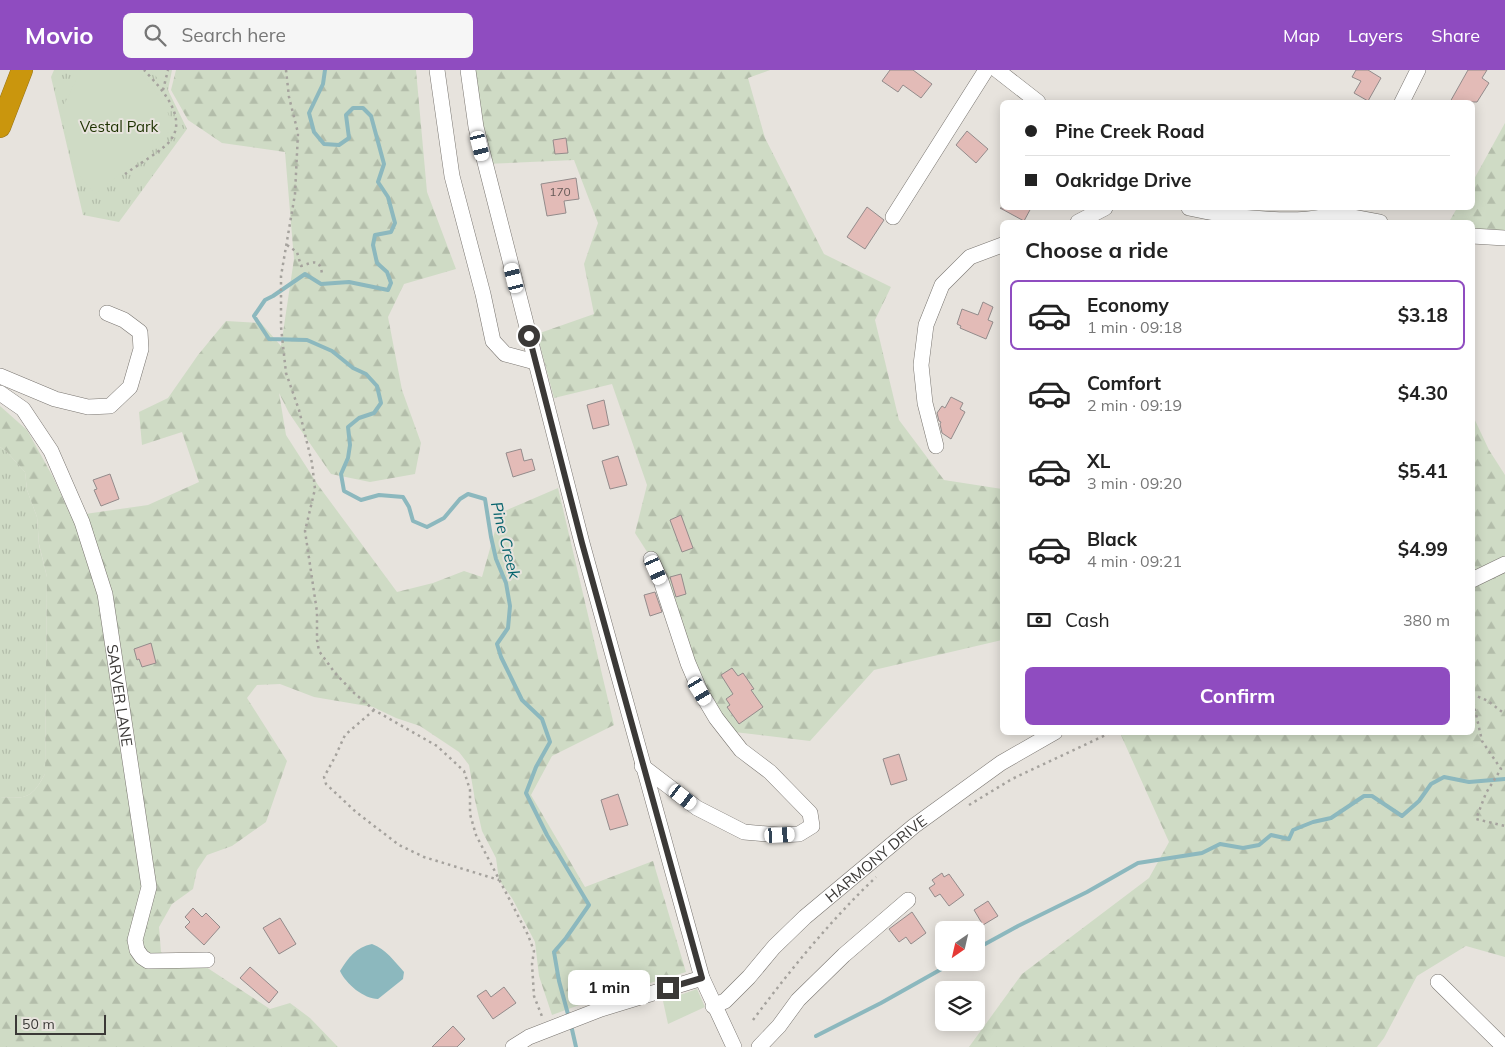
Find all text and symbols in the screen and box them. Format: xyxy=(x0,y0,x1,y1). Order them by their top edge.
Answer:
search box xyxy=(123,13,473,58)
text: Movio xyxy=(25,20,93,50)
icon: search xyxy=(141,21,169,49)
text: Search here xyxy=(181,23,286,47)
text: Map xyxy=(1283,24,1320,47)
text: Layers xyxy=(1348,24,1403,47)
text: Share xyxy=(1431,24,1480,47)
park label: Vestal Park xyxy=(80,117,158,136)
text: Pine Creek Road xyxy=(1055,119,1204,143)
car xyxy=(469,130,490,162)
text: Oakridge Drive xyxy=(1055,168,1191,192)
house number: 170 xyxy=(549,184,571,199)
text: Choose a ride xyxy=(1025,236,1168,264)
car xyxy=(503,262,524,294)
icon: car xyxy=(1027,293,1072,338)
text: Economy xyxy=(1087,293,1169,317)
text: $3.18 xyxy=(1398,303,1448,327)
text: 1 min · 09:18 xyxy=(1087,317,1182,337)
route start xyxy=(518,325,540,347)
icon: car xyxy=(1027,371,1072,416)
text: Comfort xyxy=(1087,371,1161,395)
text: $4.30 xyxy=(1398,381,1448,405)
text: 2 min · 09:19 xyxy=(1087,395,1182,415)
icon: car xyxy=(1027,449,1072,494)
text: XL xyxy=(1087,449,1110,473)
text: $5.41 xyxy=(1398,459,1448,483)
text: 3 min · 09:20 xyxy=(1087,473,1182,493)
water label: Pine Creek xyxy=(487,499,525,581)
icon: car xyxy=(1027,527,1072,572)
text: Black xyxy=(1087,527,1137,551)
text: $4.99 xyxy=(1398,537,1448,561)
text: 4 min · 09:21 xyxy=(1087,551,1182,571)
car xyxy=(643,553,668,587)
icon: cash xyxy=(1025,606,1053,634)
text: Cash xyxy=(1065,608,1110,632)
text: 380 m xyxy=(1403,610,1450,630)
street label: SARVER LANE xyxy=(103,643,137,748)
button: Confirm xyxy=(1025,667,1450,725)
car xyxy=(685,674,714,708)
car xyxy=(666,782,699,812)
street label: HARMONY DRIVE xyxy=(821,811,930,906)
car xyxy=(764,827,795,843)
north arrow xyxy=(935,921,985,971)
map controls xyxy=(935,921,985,1031)
callout: 1 min xyxy=(568,970,650,1006)
text: 1 min xyxy=(588,977,630,997)
route end xyxy=(657,977,679,999)
button: layers xyxy=(935,981,985,1031)
scale bar xyxy=(15,1012,106,1035)
text: 50 m xyxy=(22,1015,55,1033)

